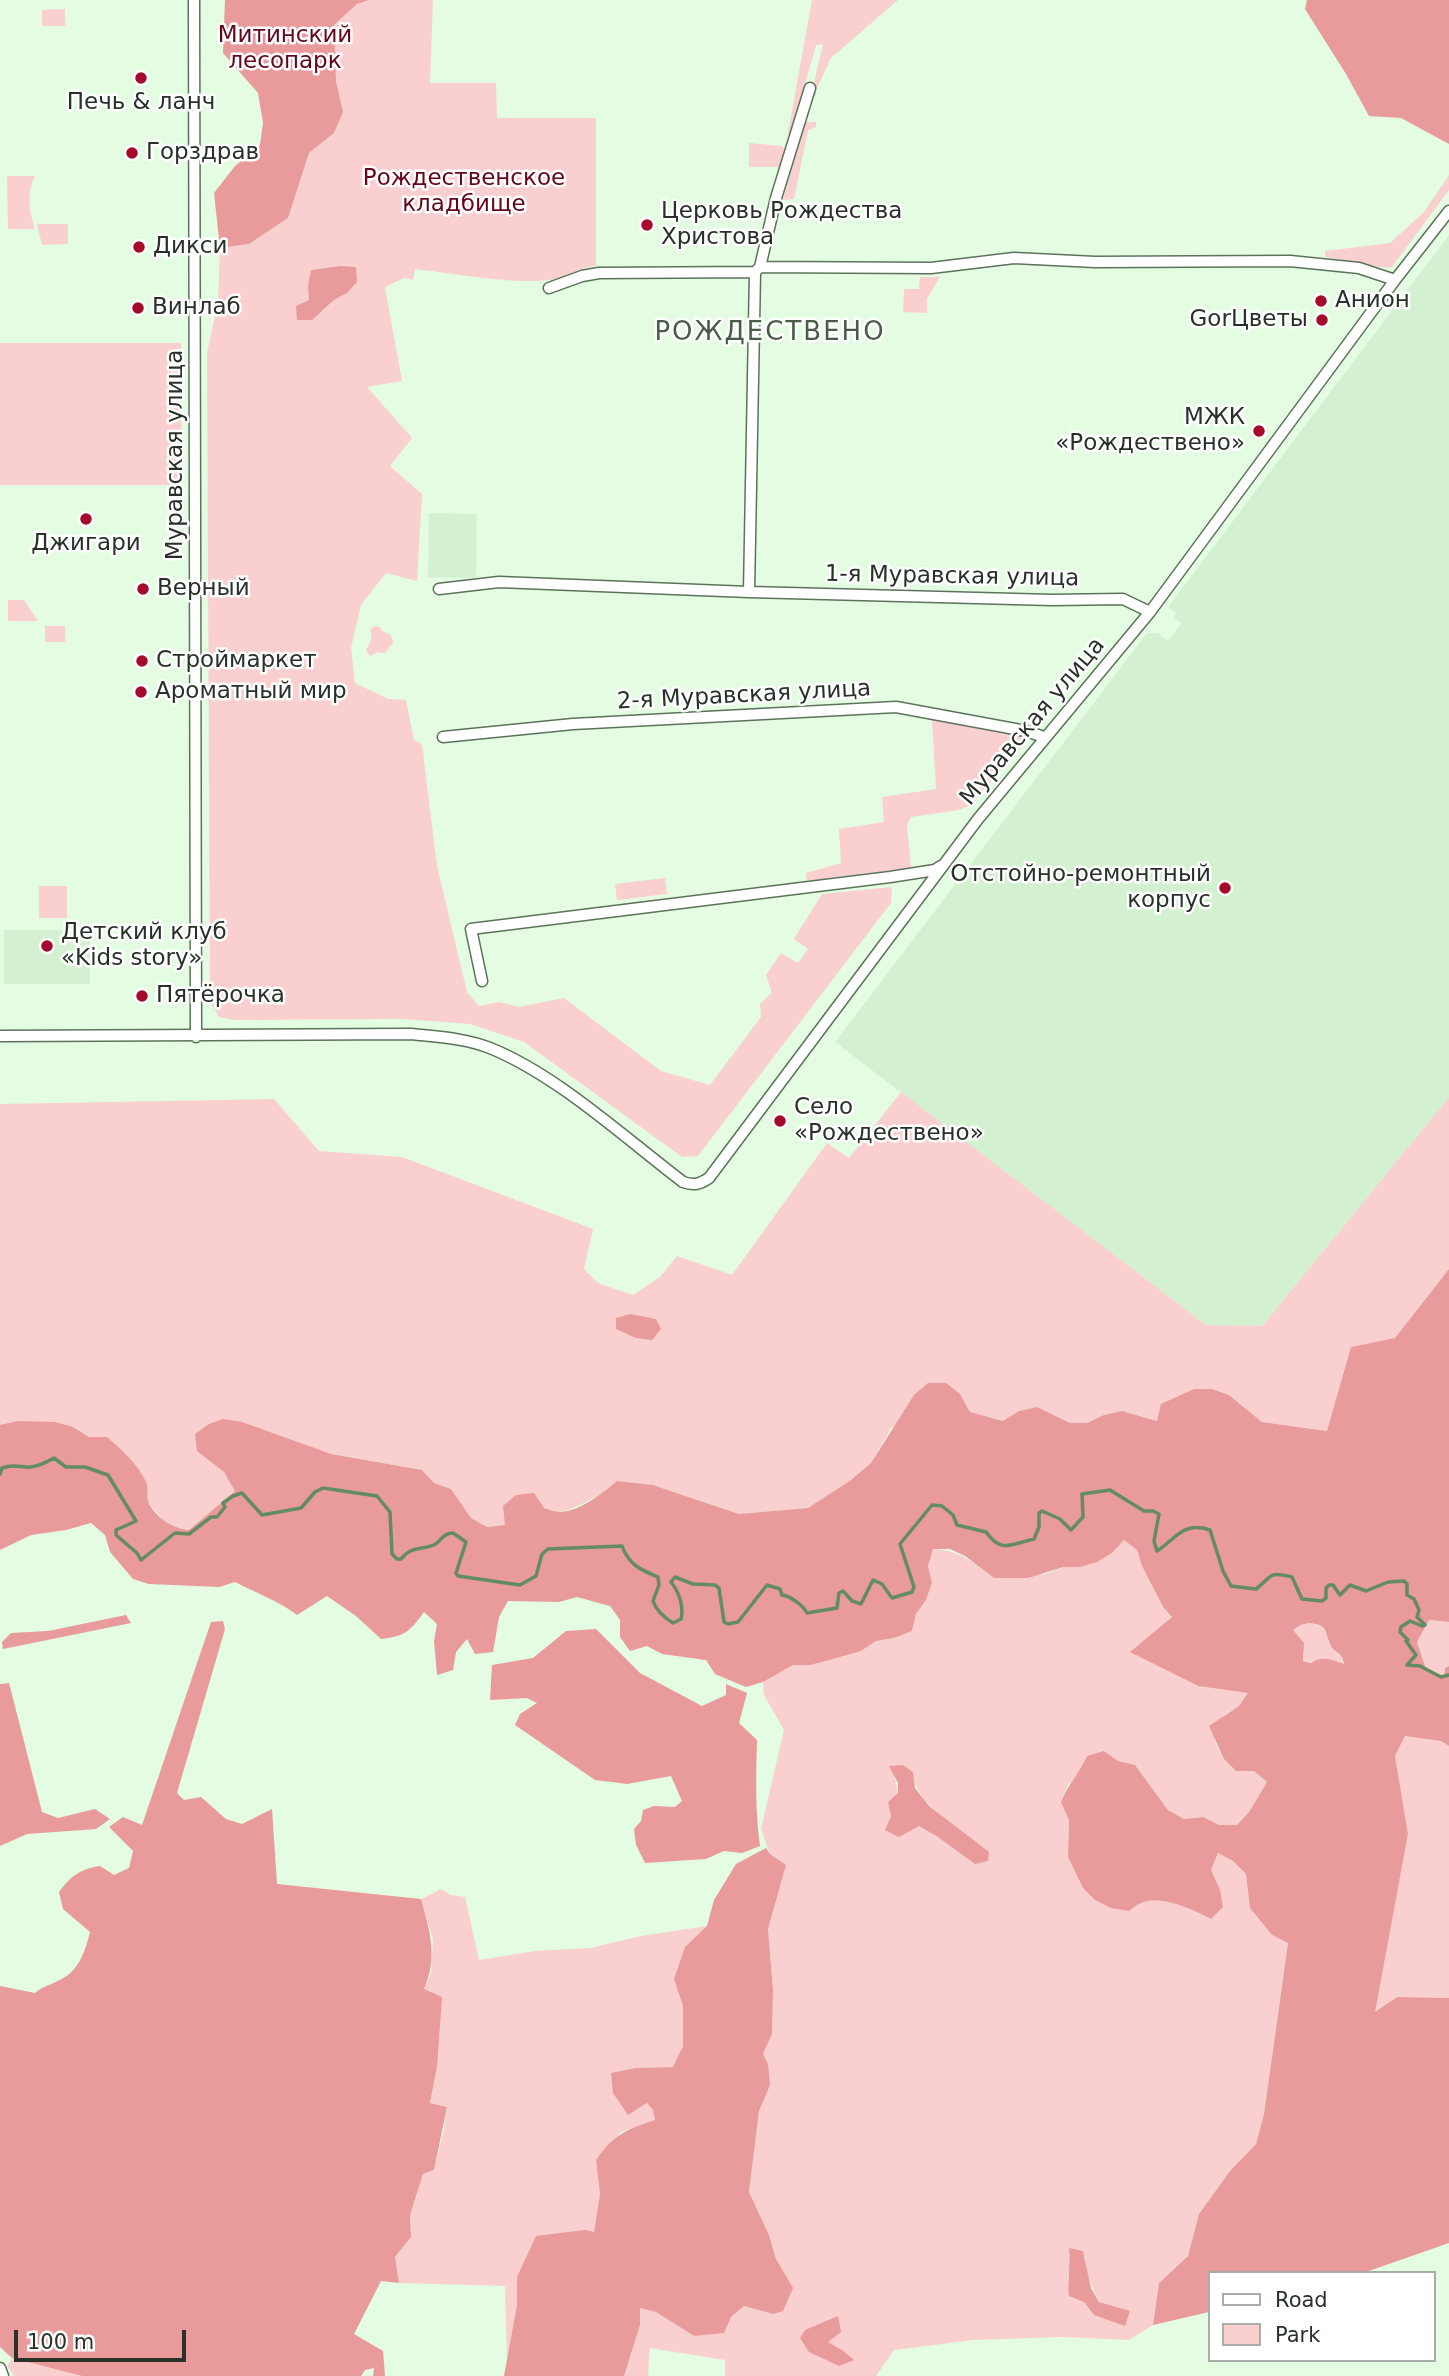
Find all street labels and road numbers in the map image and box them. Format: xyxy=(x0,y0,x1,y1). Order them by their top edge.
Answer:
street label: Муравская улица xyxy=(162,350,190,560)
street label: 1-я Муравская улица xyxy=(824,561,1080,593)
street label: Муравская улица xyxy=(955,633,1111,811)
street label: 2-я Муравская улица xyxy=(616,676,872,716)

